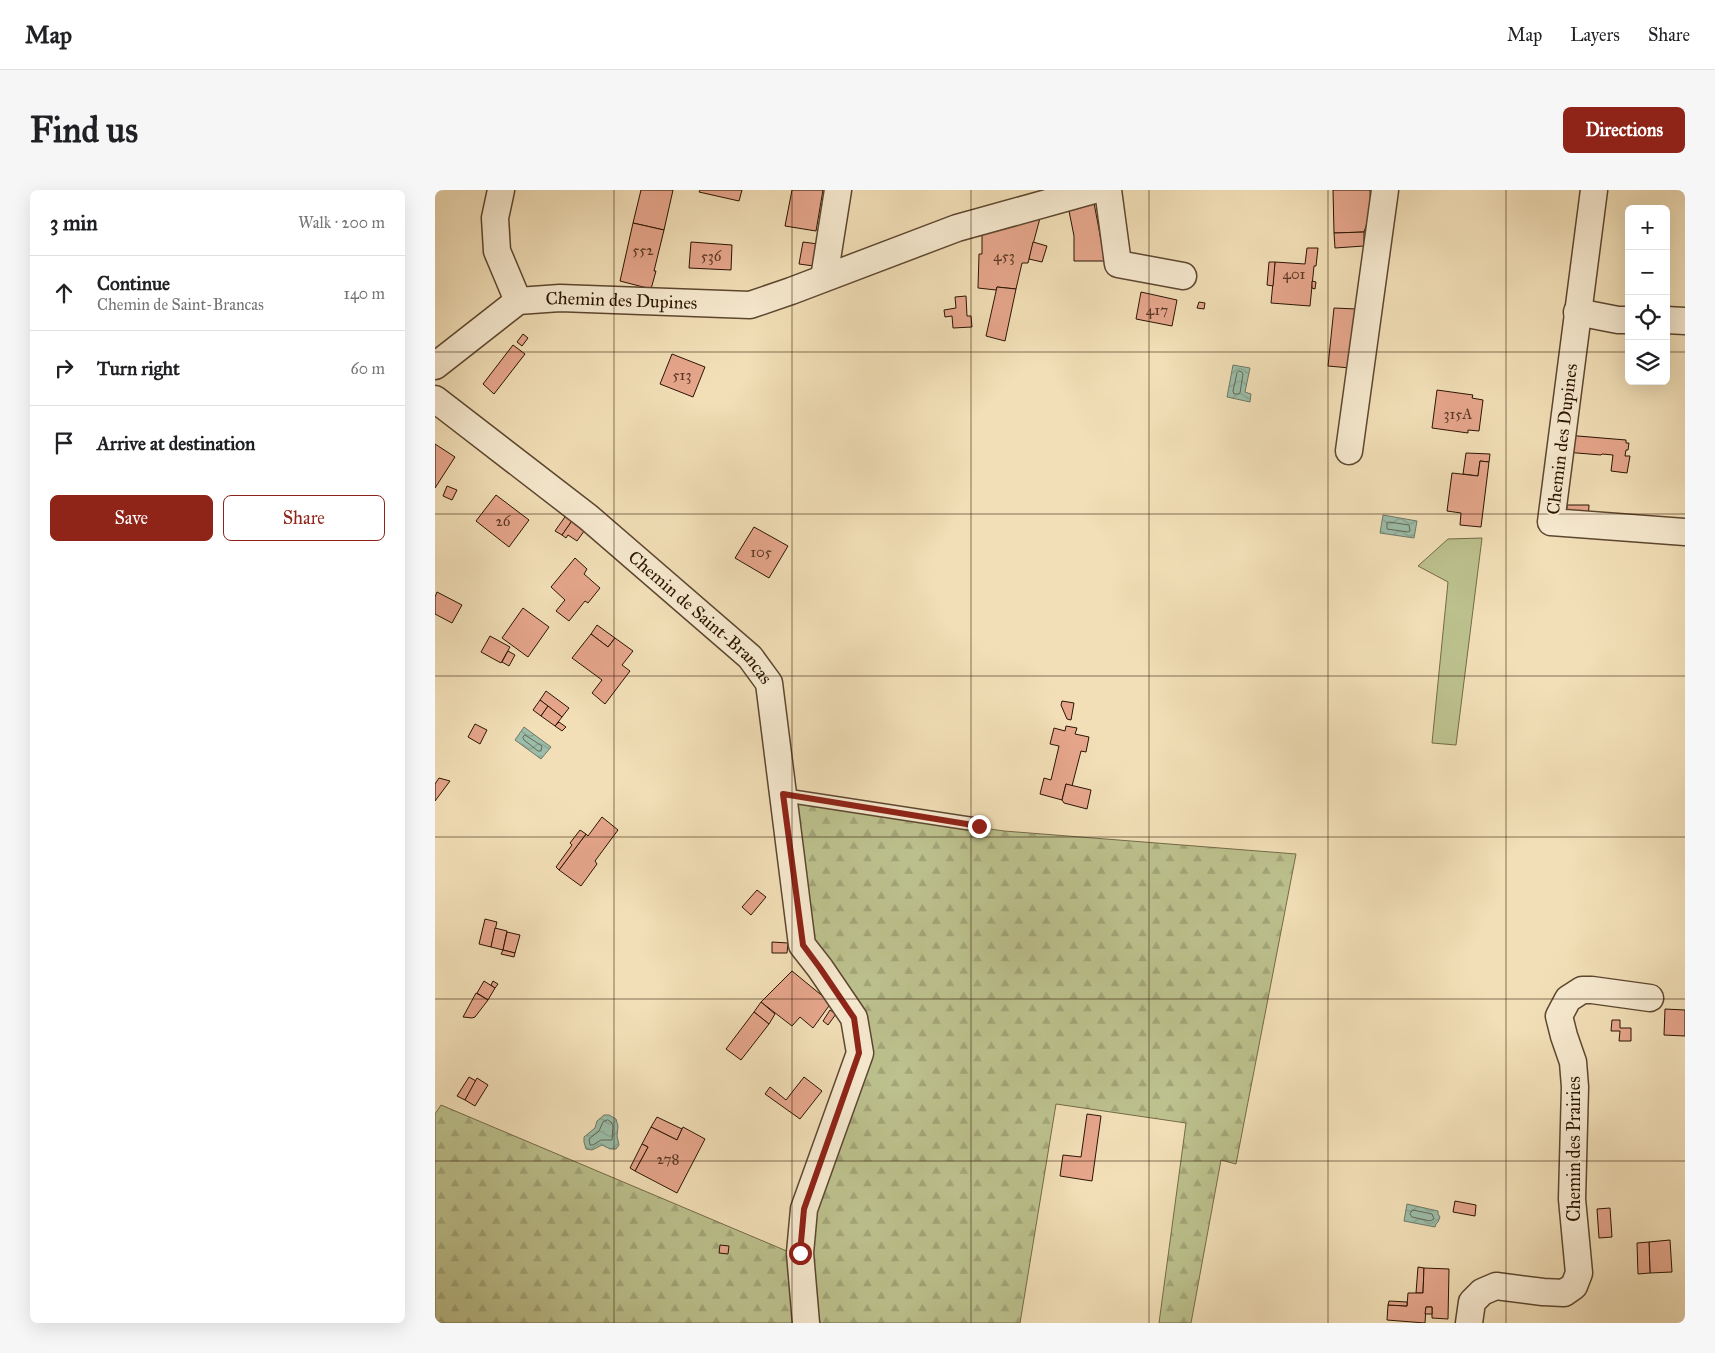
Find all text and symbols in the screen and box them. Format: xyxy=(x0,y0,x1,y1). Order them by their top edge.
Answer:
text: Map xyxy=(25,20,72,50)
text: Map xyxy=(1507,24,1542,46)
text: Layers xyxy=(1570,24,1620,46)
text: Share xyxy=(1648,24,1690,46)
button: Directions xyxy=(1563,107,1685,153)
text: Find us xyxy=(30,109,138,152)
map controls xyxy=(1625,205,1670,385)
button: + xyxy=(1625,205,1670,250)
text: 3 min xyxy=(50,210,98,236)
text: Walk · 200 m xyxy=(298,213,385,232)
house number: 552 xyxy=(632,241,654,259)
house number: 536 xyxy=(701,247,723,265)
house number: 453 xyxy=(993,247,1015,265)
button: − xyxy=(1625,250,1670,295)
house number: 401 xyxy=(1283,265,1306,283)
text: Continue xyxy=(97,272,170,295)
icon: ahead xyxy=(50,279,78,307)
text: 140 m xyxy=(344,284,385,303)
street label: Chemin des Dupines xyxy=(545,287,698,314)
text: Chemin de Saint-Brancas xyxy=(97,295,264,314)
button: locate xyxy=(1625,295,1670,340)
house number: 417 xyxy=(1146,301,1168,319)
button: layers xyxy=(1625,340,1670,385)
icon: right xyxy=(50,354,78,382)
text: Turn right xyxy=(97,357,180,380)
text: 60 m xyxy=(351,359,385,378)
street label: Chemin des Dupines xyxy=(1542,362,1582,516)
house number: 513 xyxy=(673,366,691,384)
house number: 315A xyxy=(1444,405,1472,423)
icon: arrive xyxy=(50,429,78,457)
text: Arrive at destination xyxy=(97,432,255,455)
button: Save xyxy=(50,495,213,541)
button: Share xyxy=(223,495,385,541)
house number: 26 xyxy=(495,512,512,530)
house number: 105 xyxy=(750,543,772,561)
street label: Chemin de Saint-Brancas xyxy=(624,546,777,688)
route end xyxy=(968,815,991,838)
street label: Chemin des Prairies xyxy=(1563,1076,1585,1222)
house number: 278 xyxy=(657,1150,680,1168)
route start xyxy=(789,1242,812,1265)

